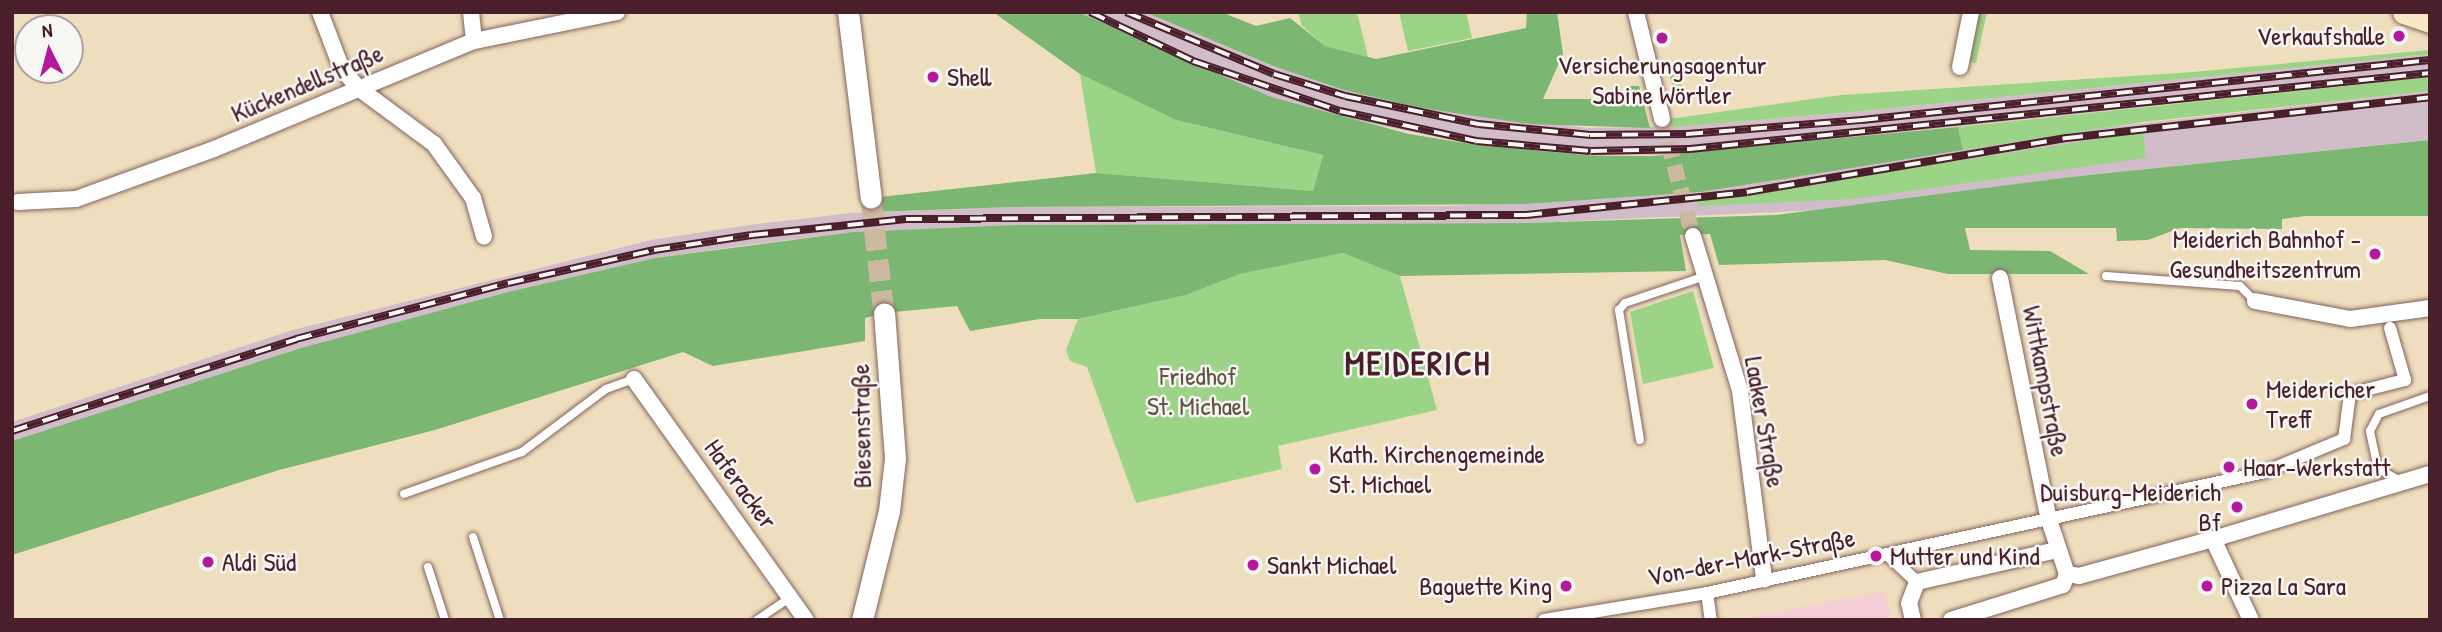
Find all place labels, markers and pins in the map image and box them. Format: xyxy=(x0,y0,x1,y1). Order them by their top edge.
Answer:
place label: Verkaufshalle xyxy=(2257,20,2385,52)
marker: Verkaufshalle xyxy=(2391,28,2407,44)
marker: Versicherungsagentur Sabine Wörtler xyxy=(1654,30,1670,46)
place label: Versicherungsagentur Sabine Wörtler xyxy=(1557,49,1767,110)
place label: Shell xyxy=(947,61,991,93)
marker: Shell xyxy=(925,69,941,85)
place label: Meiderich Bahnhof - Gesundheitszentrum xyxy=(2170,223,2361,284)
marker: Meiderich Bahnhof - Gesundheitszentrum xyxy=(2367,246,2383,262)
place label: Meidericher Treff xyxy=(2266,373,2375,434)
marker: Meidericher Treff xyxy=(2244,396,2260,412)
place label: Kath. Kirchengemeinde St. Michael xyxy=(1329,438,1545,500)
place label: Haar-Werkstatt xyxy=(2243,451,2390,483)
marker: Haar-Werkstatt xyxy=(2221,459,2237,475)
marker: Kath. Kirchengemeinde St. Michael xyxy=(1307,461,1323,477)
place label: Duisburg-Meiderich Bf xyxy=(2040,476,2221,538)
marker: Duisburg-Meiderich Bf xyxy=(2227,497,2247,517)
place label: Mutter und Kind xyxy=(1890,540,2040,572)
place label: Aldi Süd xyxy=(222,546,296,578)
marker: Mutter und Kind xyxy=(1868,548,1884,564)
place label: Sankt Michael xyxy=(1267,549,1396,581)
marker: Aldi Süd xyxy=(200,554,216,570)
marker: Sankt Michael xyxy=(1245,557,1261,573)
place label: Baguette King xyxy=(1419,570,1552,602)
place label: Pizza La Sara xyxy=(2221,570,2346,602)
marker: Baguette King xyxy=(1558,578,1574,594)
marker: Pizza La Sara xyxy=(2199,578,2215,594)

